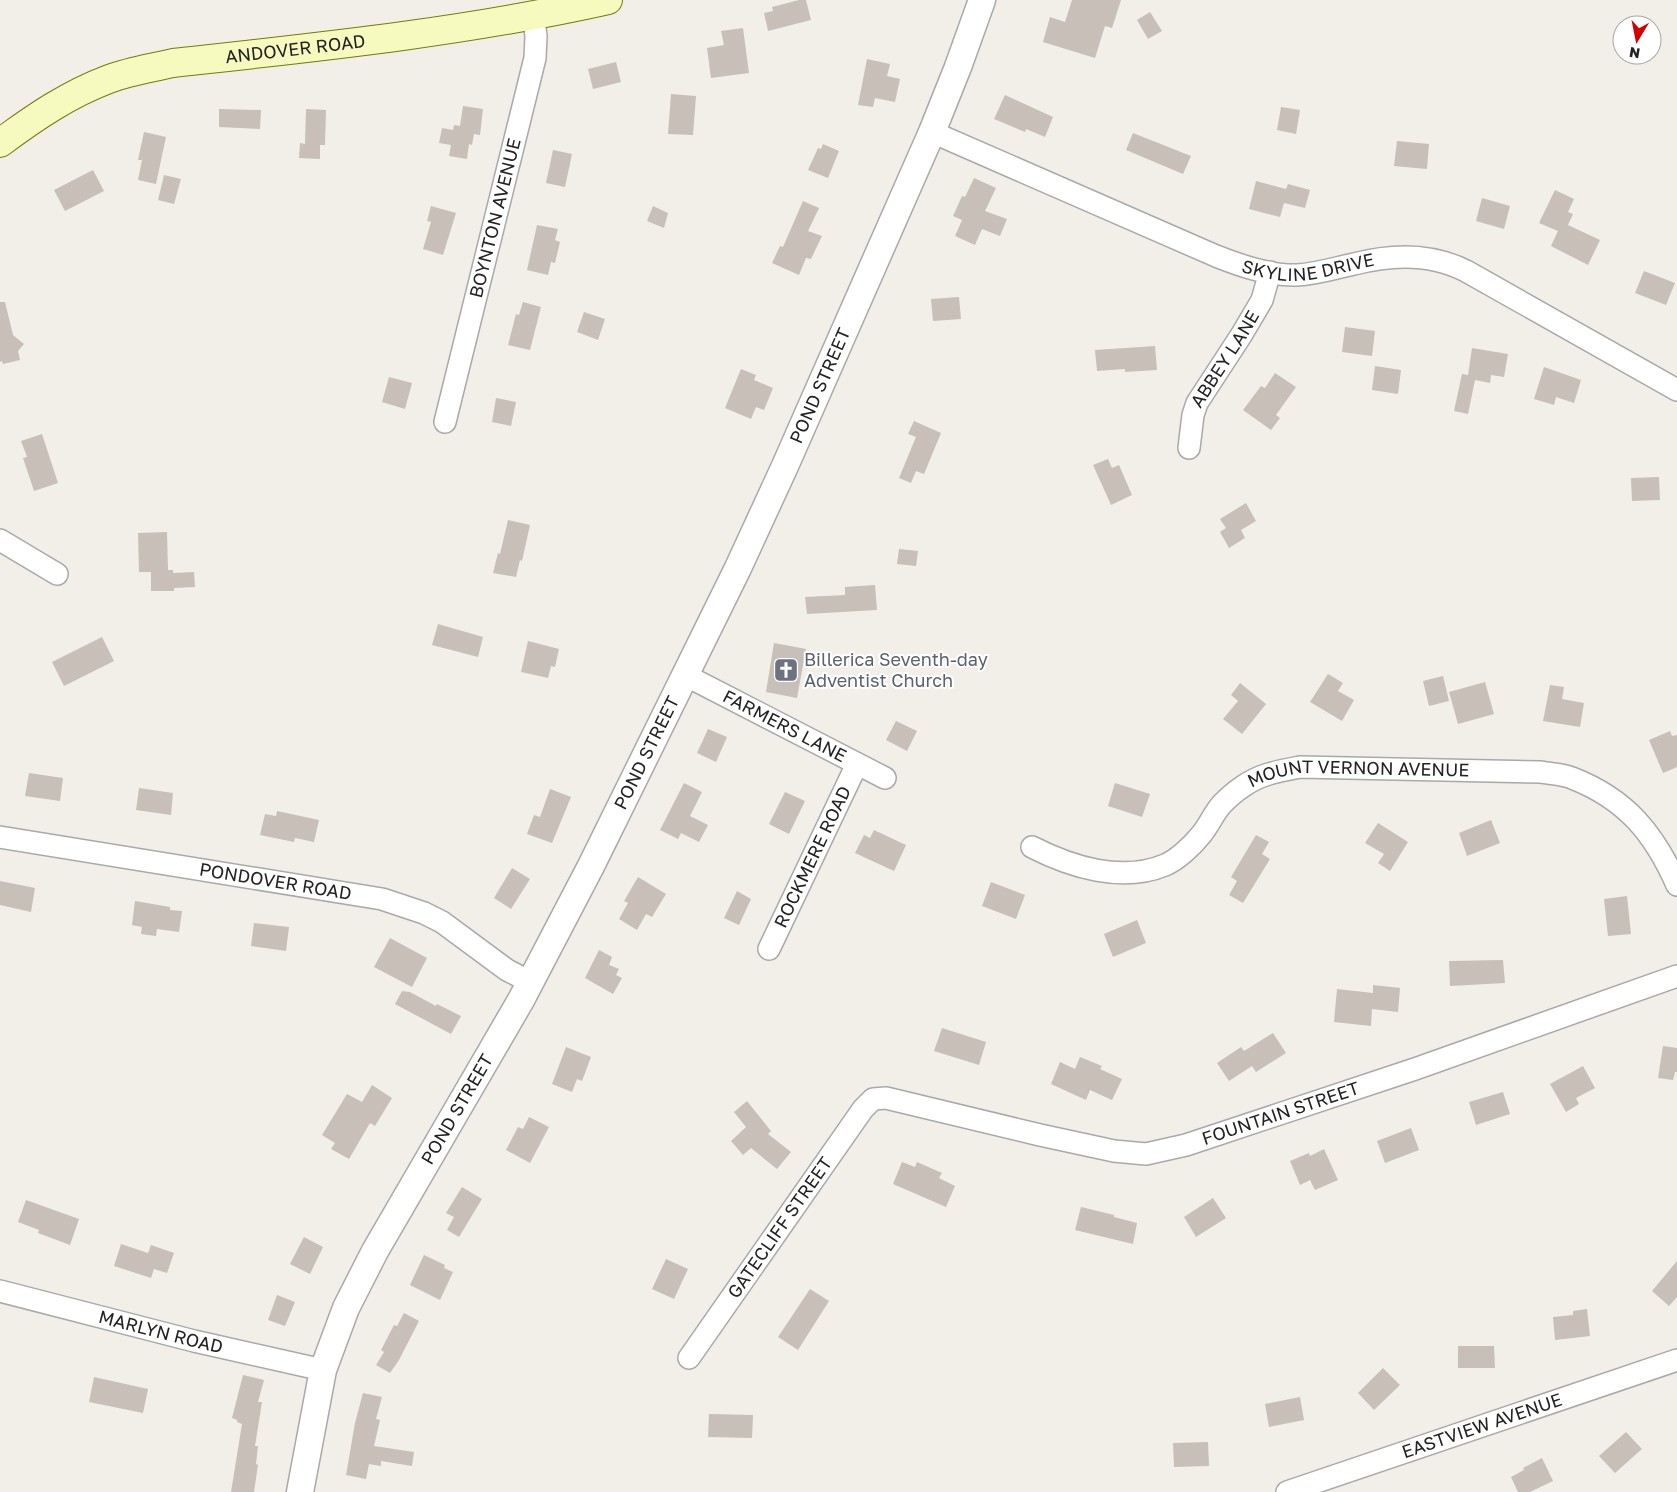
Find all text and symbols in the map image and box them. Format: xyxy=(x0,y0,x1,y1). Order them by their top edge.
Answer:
north arrow xyxy=(1612,15,1662,65)
street label: ANDOVER ROAD xyxy=(224,29,367,67)
text: N xyxy=(1628,44,1641,63)
street label: BOYNTON AVENUE xyxy=(464,136,525,300)
street label: SKYLINE DRIVE xyxy=(1239,248,1376,285)
street label: ABBEY LANE xyxy=(1185,306,1263,411)
street label: POND STREET xyxy=(784,324,854,447)
place label: Billerica Seventh-day Adventist Church xyxy=(804,648,988,691)
church icon: Billerica Seventh-day Adventist Church xyxy=(773,657,799,683)
street label: FARMERS LANE xyxy=(719,684,851,766)
street label: POND STREET xyxy=(609,692,683,813)
street label: MOUNT VERNON AVENUE xyxy=(1244,755,1470,791)
street label: ROCKMERE ROAD xyxy=(769,782,855,931)
street label: PONDOVER ROAD xyxy=(198,858,353,904)
street label: POND STREET xyxy=(416,1050,497,1168)
street label: FOUNTAIN STREET xyxy=(1199,1076,1362,1149)
street label: GATECLIFF STREET xyxy=(722,1152,836,1302)
street label: MARLYN ROAD xyxy=(97,1305,225,1357)
street label: EASTVIEW AVENUE xyxy=(1399,1388,1565,1462)

